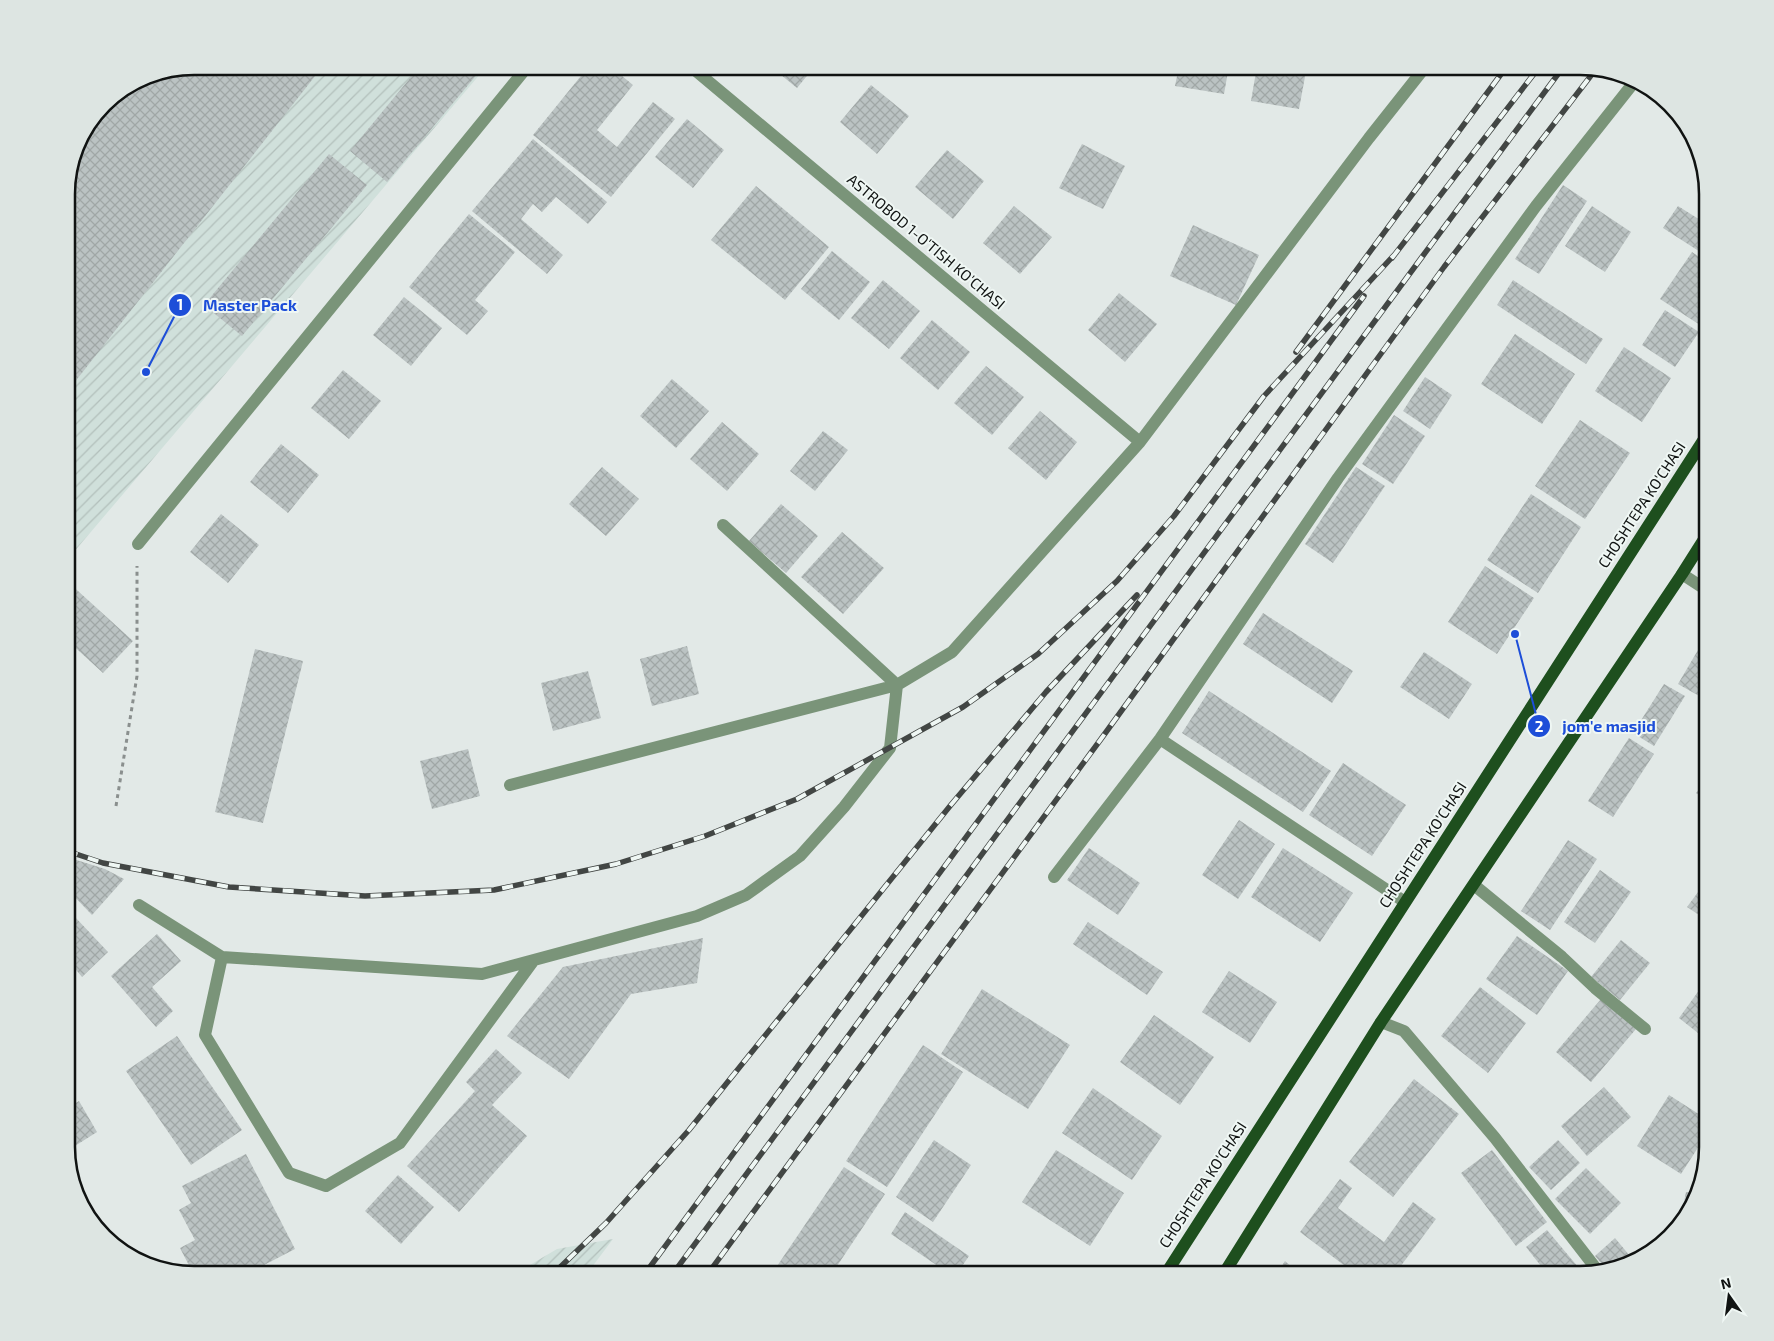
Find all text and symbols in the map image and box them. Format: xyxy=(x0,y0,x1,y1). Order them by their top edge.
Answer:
street label: ASTROBOD 1-O'TISH KO'CHASI xyxy=(844,170,1009,313)
callout: Master Pack xyxy=(168,290,307,321)
text: 1 xyxy=(177,295,183,313)
text: Master Pack xyxy=(203,295,297,314)
street label: CHOSHTEPA KO'CHASI xyxy=(1594,438,1689,571)
callout: jom'e masjid xyxy=(1527,711,1665,742)
text: jom'e masjid xyxy=(1562,716,1656,735)
text: 2 xyxy=(1535,717,1544,735)
street label: CHOSHTEPA KO'CHASI xyxy=(1375,778,1470,911)
street label: CHOSHTEPA KO'CHASI xyxy=(1155,1118,1250,1251)
north arrow xyxy=(1704,1271,1754,1321)
text: N xyxy=(1719,1273,1733,1292)

